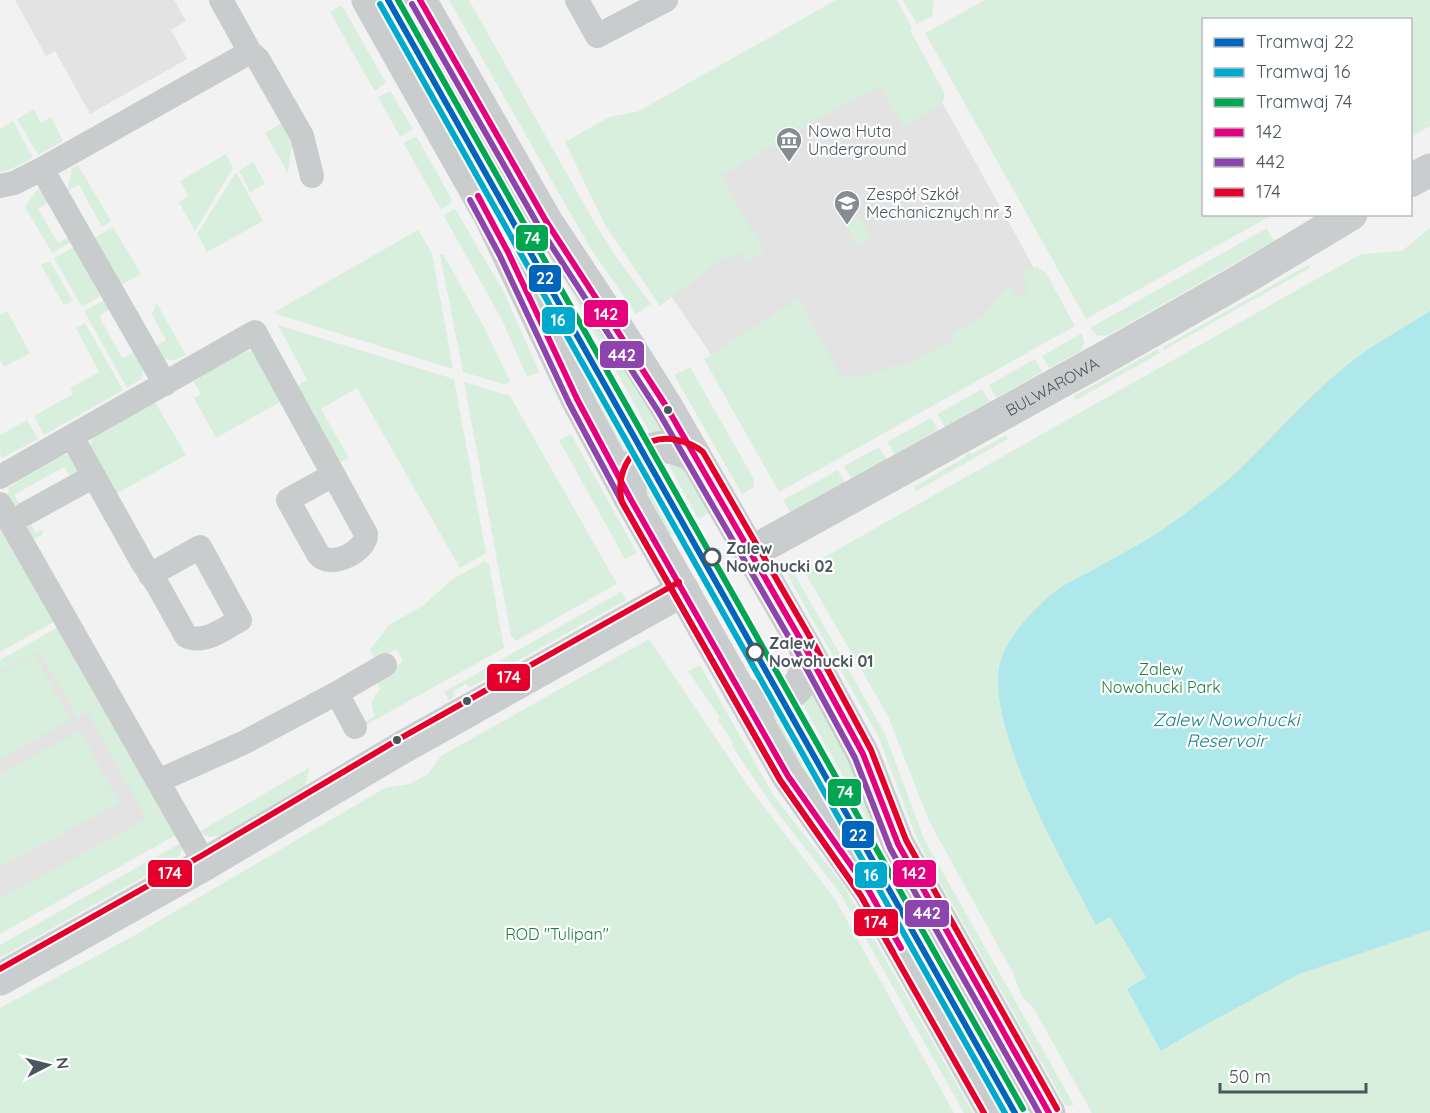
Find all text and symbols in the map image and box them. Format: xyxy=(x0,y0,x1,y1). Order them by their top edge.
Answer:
legend xyxy=(1202,18,1412,216)
text: Tramwaj 22 xyxy=(1256,30,1354,53)
text: Tramwaj 16 xyxy=(1256,60,1351,83)
text: Tramwaj 74 xyxy=(1256,90,1352,113)
text: 142 xyxy=(1256,120,1282,143)
place label: Nowa Huta Underground xyxy=(808,121,907,159)
museum icon: Nowa Huta Underground xyxy=(774,125,804,163)
text: 442 xyxy=(1256,150,1285,173)
text: 174 xyxy=(1256,180,1281,203)
place label: Zespół Szkół Mechanicznych nr 3 xyxy=(866,184,1012,222)
school or university icon: Zespół Szkół Mechanicznych nr 3 xyxy=(832,188,862,226)
line badge: 74 xyxy=(515,224,549,252)
text: 74 xyxy=(523,228,541,248)
line badge: 22 xyxy=(528,264,562,293)
text: 22 xyxy=(536,268,554,288)
line badge: 142 xyxy=(583,299,629,328)
text: 142 xyxy=(594,304,618,324)
line badge: 16 xyxy=(541,306,576,335)
text: 16 xyxy=(550,310,566,330)
line badge: 442 xyxy=(599,340,645,369)
text: 442 xyxy=(608,345,636,365)
street label: BULWAROWA xyxy=(1002,353,1102,420)
unlabelled marker xyxy=(662,404,674,416)
place label: Zalew Nowohucki 02 xyxy=(726,538,833,576)
marker: Zalew Nowohucki 02 xyxy=(703,548,721,566)
place label: Zalew Nowohucki 01 xyxy=(769,633,874,671)
marker: Zalew Nowohucki 01 xyxy=(746,643,764,661)
park label: Zalew Nowohucki Park xyxy=(1101,659,1221,697)
line badge: 174 xyxy=(486,663,531,692)
text: 174 xyxy=(497,667,521,687)
unlabelled marker xyxy=(461,695,473,707)
water label: Zalew Nowohucki Reservoir xyxy=(1153,708,1302,752)
unlabelled marker xyxy=(391,734,403,746)
line badge: 74 xyxy=(827,778,862,807)
text: 74 xyxy=(836,782,854,802)
line badge: 22 xyxy=(841,820,875,849)
text: 22 xyxy=(849,825,867,845)
line badge: 174 xyxy=(147,859,193,888)
line badge: 142 xyxy=(892,859,937,888)
line badge: 16 xyxy=(854,861,888,889)
text: 174 xyxy=(158,863,182,883)
text: 142 xyxy=(902,863,926,883)
text: 16 xyxy=(863,865,879,885)
line badge: 442 xyxy=(904,899,950,928)
text: 442 xyxy=(913,903,941,923)
line badge: 174 xyxy=(853,908,899,937)
text: 174 xyxy=(864,912,888,932)
park label: ROD "Tulipan" xyxy=(505,924,609,944)
north arrow xyxy=(18,1035,78,1095)
text: N xyxy=(52,1056,74,1070)
scale bar xyxy=(1220,1056,1366,1094)
text: 50 m xyxy=(1229,1065,1271,1088)

